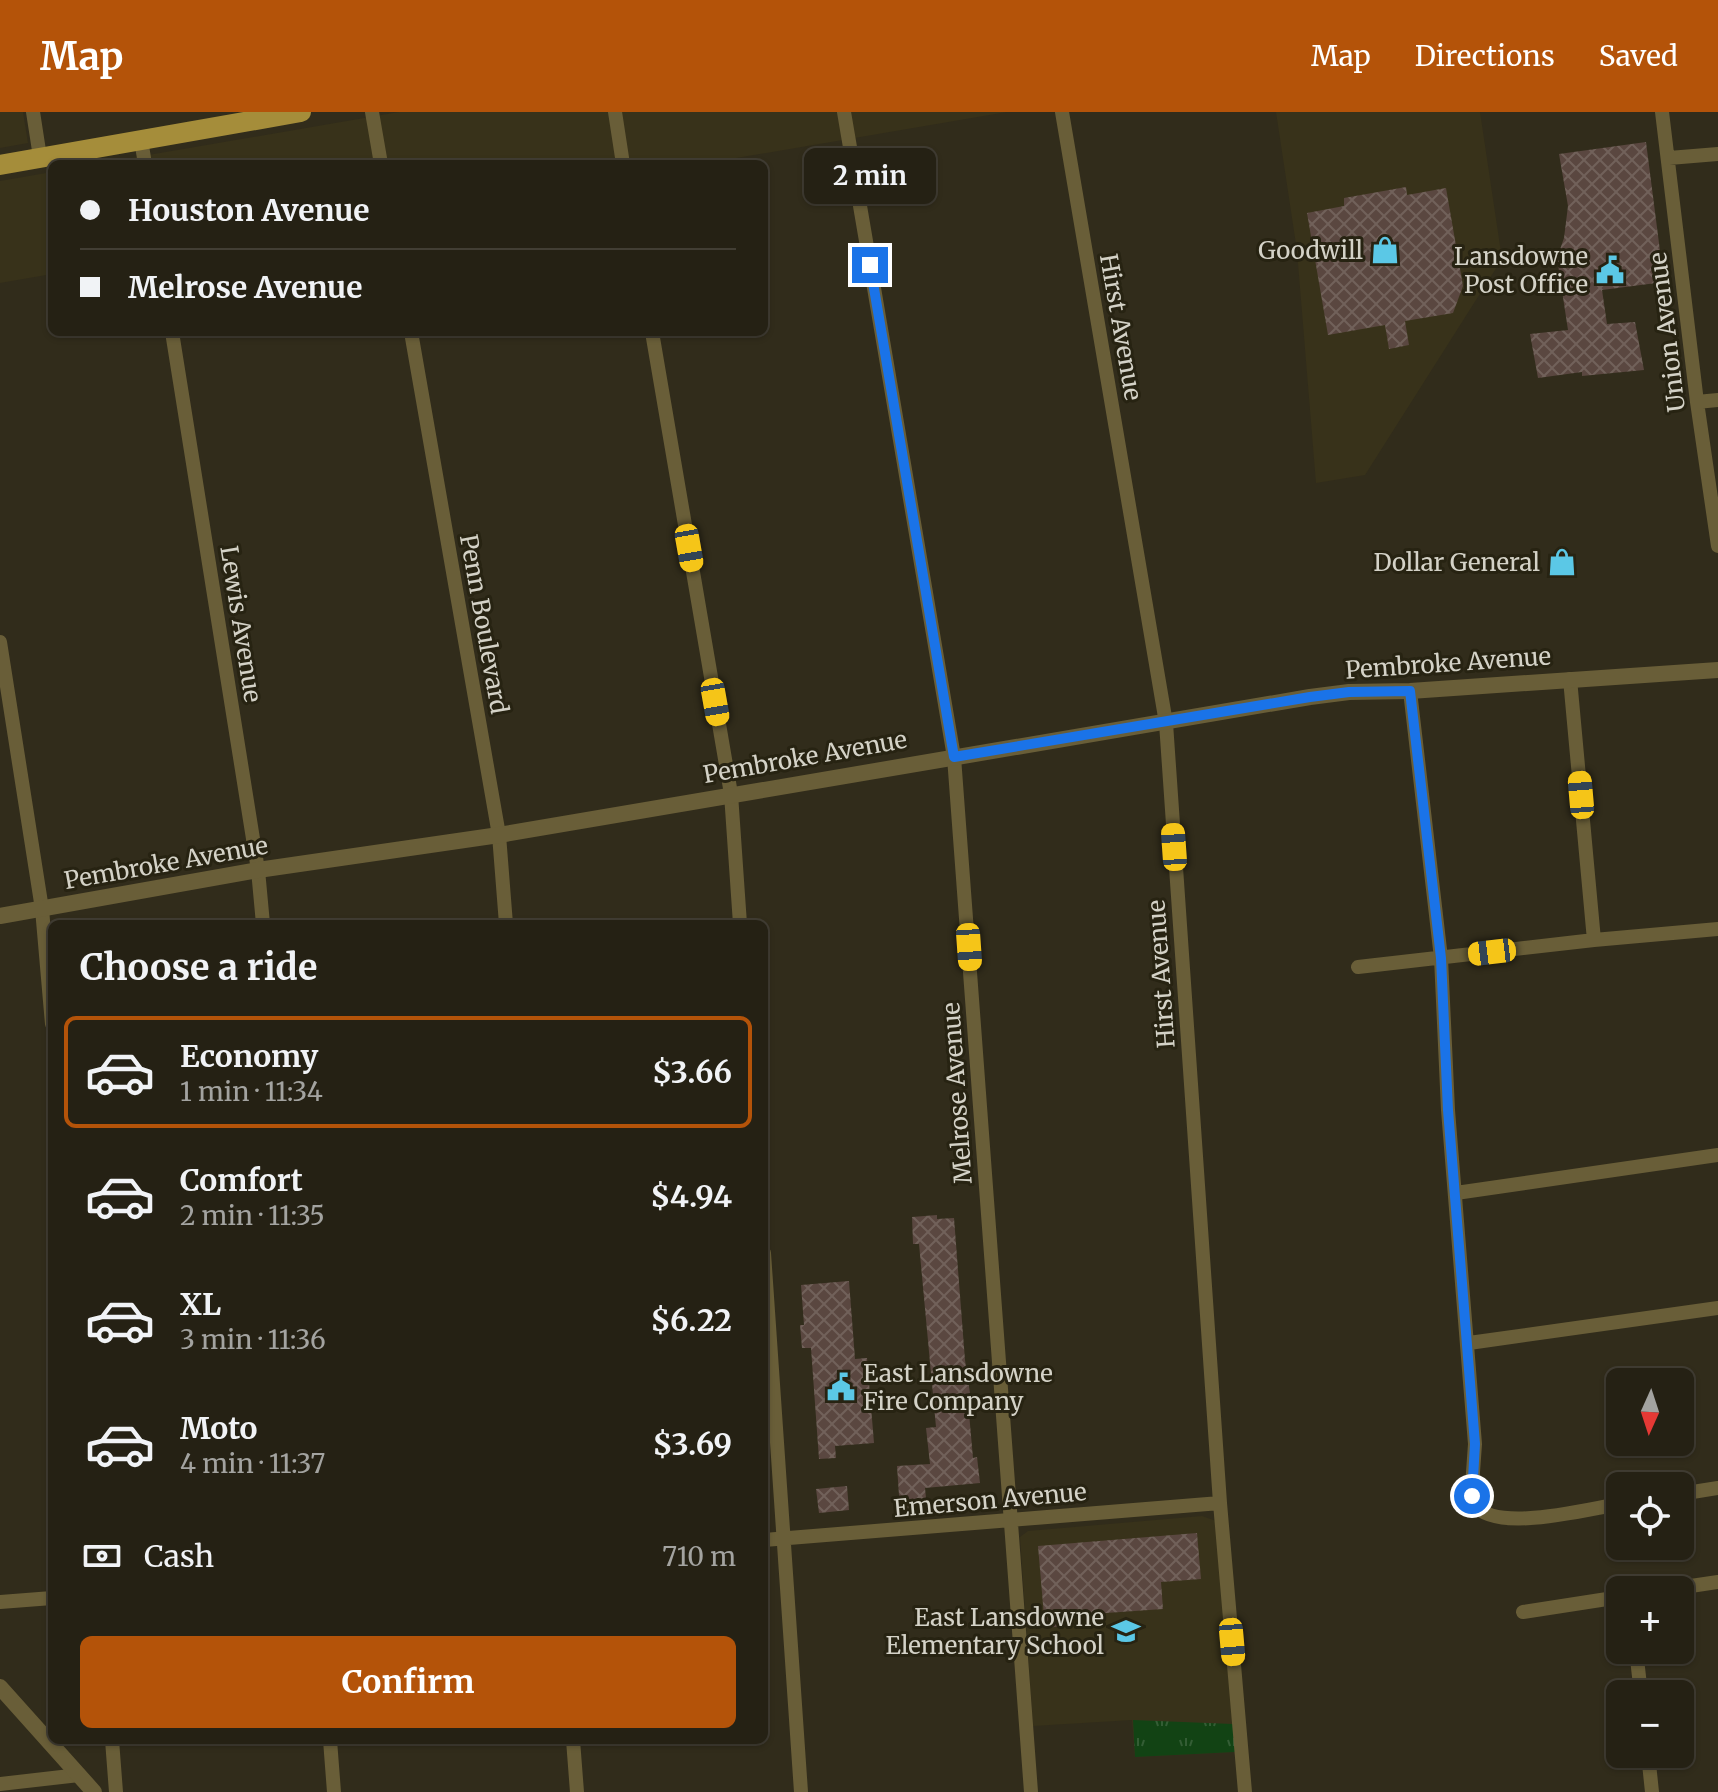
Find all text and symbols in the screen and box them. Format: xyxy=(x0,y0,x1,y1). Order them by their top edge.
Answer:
text: Map xyxy=(40,33,124,80)
text: Map xyxy=(1311,38,1371,74)
text: Directions xyxy=(1415,38,1555,74)
text: Saved xyxy=(1599,38,1678,74)
callout: 2 min xyxy=(804,149,936,205)
text: 2 min xyxy=(833,159,907,192)
text: Houston Avenue xyxy=(128,191,370,229)
place label: Goodwill xyxy=(1258,235,1363,266)
shop icon: Goodwill xyxy=(1370,235,1400,265)
place label: Lansdowne Post Office xyxy=(1454,241,1588,300)
route end xyxy=(852,247,888,283)
street label: Union Avenue xyxy=(1642,250,1692,414)
street label: Hirst Avenue xyxy=(1093,251,1149,403)
public building icon: Lansdowne Post Office xyxy=(1595,255,1625,285)
text: Melrose Avenue xyxy=(128,268,362,306)
car xyxy=(673,522,705,574)
street label: Penn Boulevard xyxy=(453,532,515,716)
street label: Lewis Avenue xyxy=(213,544,269,704)
place label: Dollar General xyxy=(1373,547,1540,578)
shop icon: Dollar General xyxy=(1547,547,1577,577)
street label: Pembroke Avenue xyxy=(1344,640,1552,686)
car xyxy=(699,676,731,728)
street label: Pembroke Avenue xyxy=(701,724,909,790)
car xyxy=(1567,770,1595,820)
car xyxy=(1160,822,1188,872)
street label: Pembroke Avenue xyxy=(62,830,270,896)
street label: Hirst Avenue xyxy=(1140,899,1182,1049)
car xyxy=(955,922,983,972)
car xyxy=(1467,937,1517,967)
text: Choose a ride xyxy=(80,945,317,990)
street label: Melrose Avenue xyxy=(935,1001,979,1185)
icon: car xyxy=(84,1036,156,1108)
text: Economy xyxy=(180,1037,318,1075)
text: $3.66 xyxy=(652,1053,732,1091)
text: 1 min · 11:34 xyxy=(180,1075,323,1108)
icon: car xyxy=(84,1160,156,1232)
text: Comfort xyxy=(180,1161,303,1199)
text: $4.94 xyxy=(650,1177,732,1215)
text: 2 min · 11:35 xyxy=(180,1199,325,1232)
icon: car xyxy=(84,1284,156,1356)
text: XL xyxy=(180,1285,221,1323)
text: $6.22 xyxy=(650,1301,732,1339)
text: 3 min · 11:36 xyxy=(180,1323,326,1356)
place label: East Lansdowne Fire Company xyxy=(863,1358,1053,1417)
north arrow xyxy=(1606,1368,1694,1456)
map controls xyxy=(1606,1368,1694,1768)
public building icon: East Lansdowne Fire Company xyxy=(826,1372,856,1402)
icon: car xyxy=(84,1408,156,1480)
text: Moto xyxy=(180,1409,258,1447)
text: $3.69 xyxy=(653,1425,732,1463)
text: 4 min · 11:37 xyxy=(180,1447,325,1480)
button: locate xyxy=(1606,1472,1694,1560)
street label: Emerson Avenue xyxy=(892,1476,1088,1524)
route start xyxy=(1454,1478,1490,1514)
icon: cash xyxy=(80,1534,124,1578)
text: Cash xyxy=(144,1537,214,1575)
text: 710 m xyxy=(662,1540,736,1573)
button: + xyxy=(1606,1576,1694,1664)
place label: East Lansdowne Elementary School xyxy=(885,1602,1104,1661)
school or university icon: East Lansdowne Elementary School xyxy=(1111,1616,1141,1646)
car xyxy=(1218,1617,1246,1667)
button: Confirm xyxy=(80,1636,736,1728)
button: − xyxy=(1606,1680,1694,1768)

